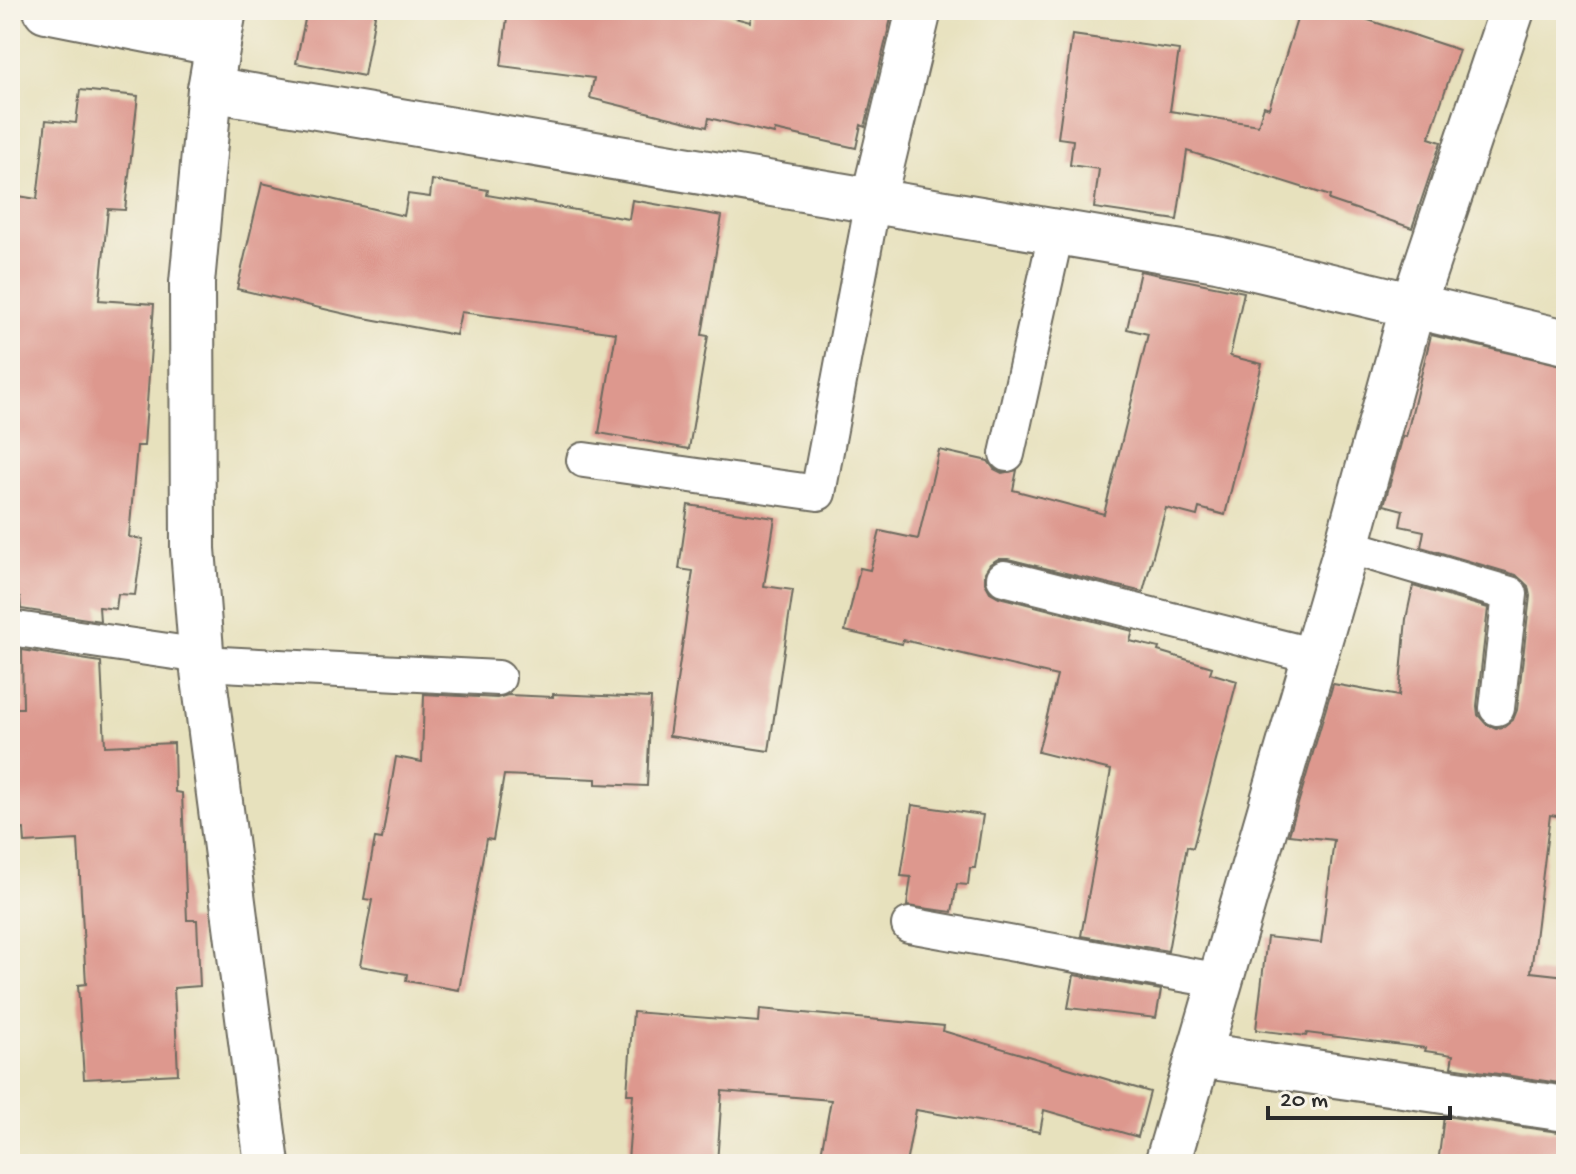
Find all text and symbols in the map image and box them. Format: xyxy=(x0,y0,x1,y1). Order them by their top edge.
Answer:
scale bar xyxy=(1268,1070,1450,1120)
text: 20 m xyxy=(1280,1087,1328,1116)

